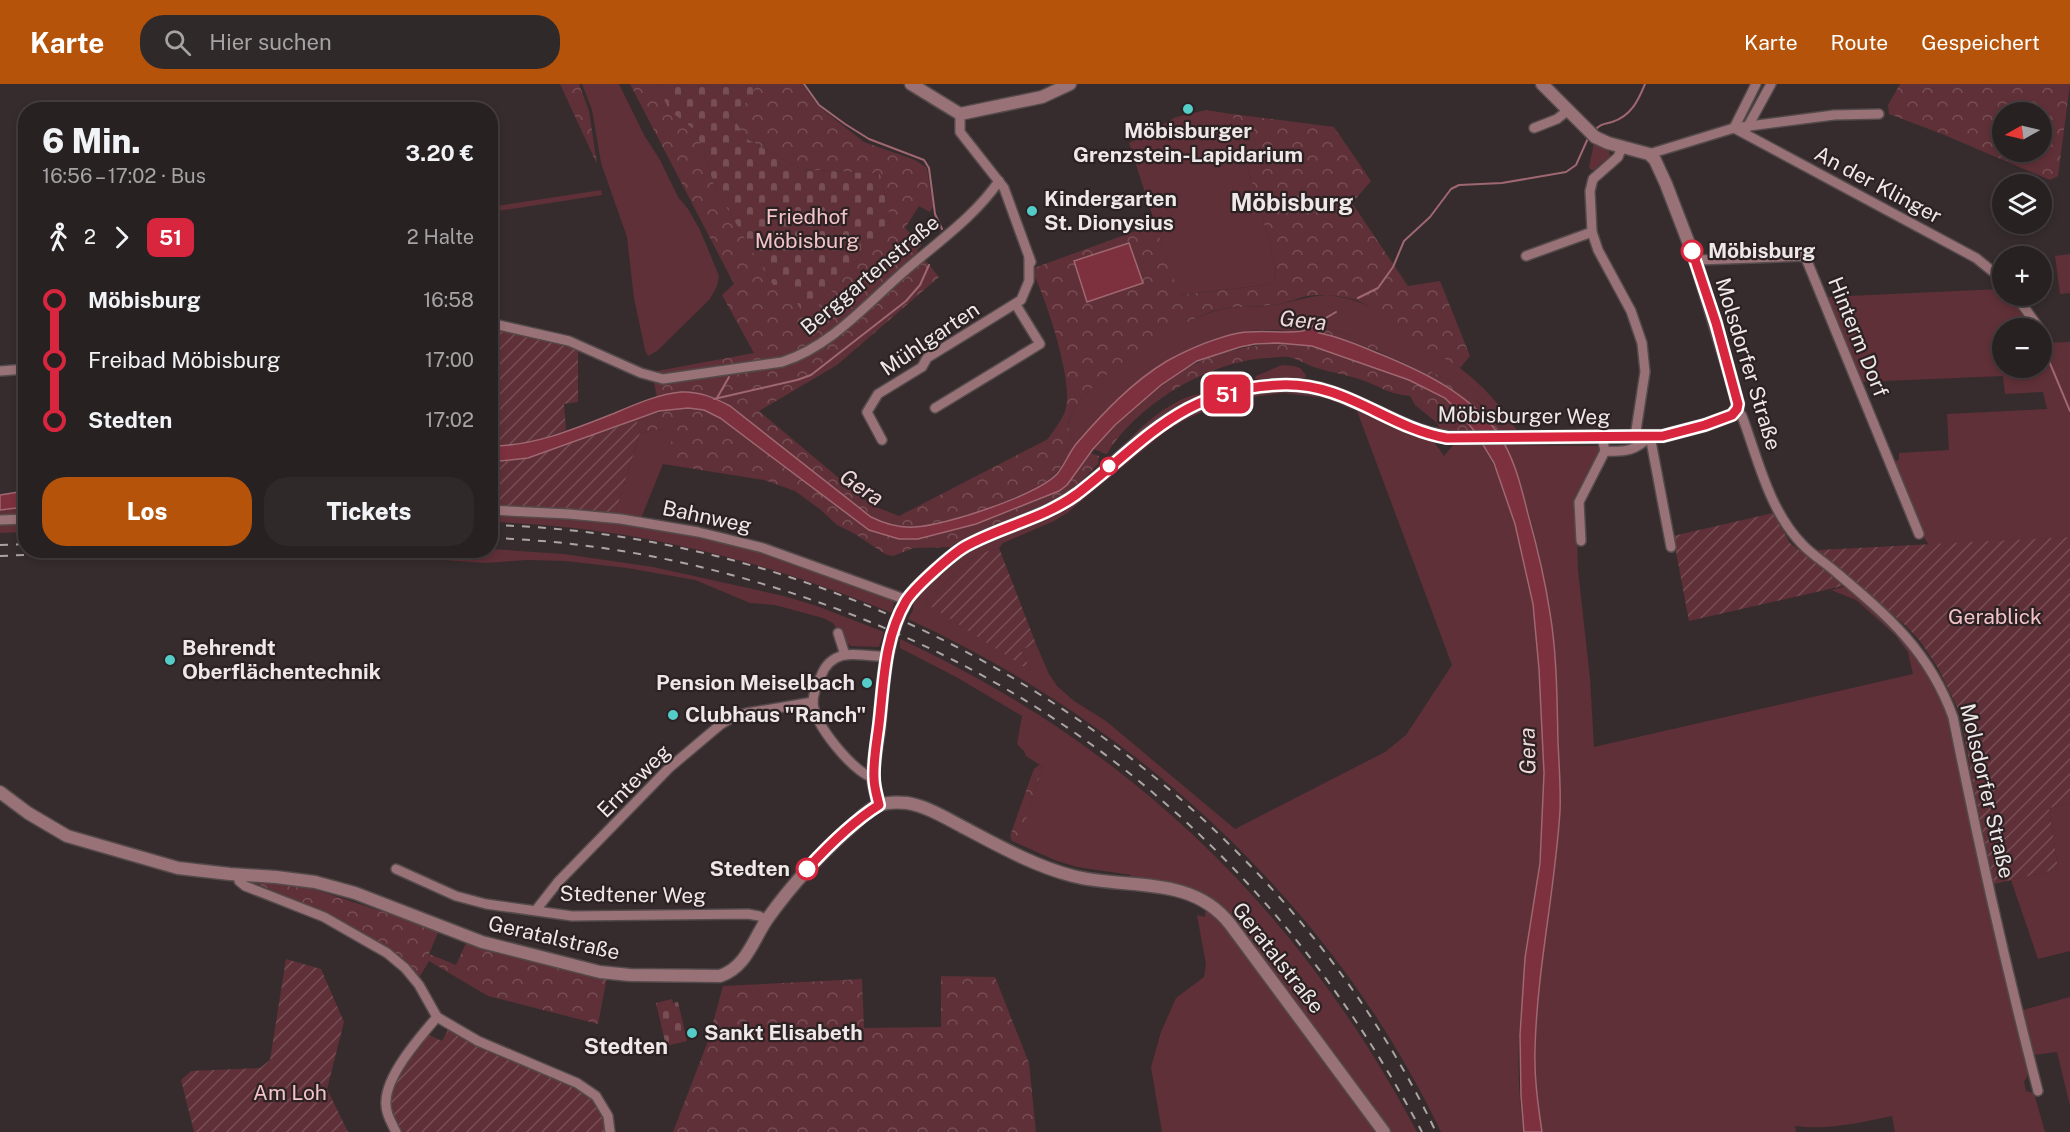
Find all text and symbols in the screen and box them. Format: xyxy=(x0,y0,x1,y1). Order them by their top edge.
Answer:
search box xyxy=(140,15,560,69)
text: Karte xyxy=(30,26,104,59)
icon: search xyxy=(161,26,194,59)
text: Hier suchen xyxy=(209,29,332,55)
text: Karte xyxy=(1744,30,1798,55)
text: Route xyxy=(1831,30,1888,55)
text: Gespeichert xyxy=(1921,30,2040,55)
marker: Möbisburger Grenzstein-Lapidarium xyxy=(1181,102,1195,116)
north arrow xyxy=(1992,102,2052,162)
map controls xyxy=(1992,102,2052,378)
place label: Möbisburger Grenzstein-Lapidarium xyxy=(1073,118,1303,167)
text: 6 Min. xyxy=(42,122,141,160)
text: 3.20 € xyxy=(406,140,474,166)
street label: An der Klinger xyxy=(1810,141,1946,229)
text: 16:56 – 17:02 · Bus xyxy=(42,164,206,188)
button: layers xyxy=(1992,174,2052,234)
place label: Kindergarten St. Dionysius xyxy=(1044,186,1177,235)
district label: Möbisburg xyxy=(1231,188,1353,216)
park label: Friedhof Möbisburg xyxy=(755,204,859,253)
marker: Kindergarten St. Dionysius xyxy=(1025,204,1039,218)
street label: Berggartenstraße xyxy=(795,209,944,340)
icon: walk xyxy=(42,221,75,254)
icon: forward xyxy=(105,221,138,254)
text: 2 xyxy=(84,225,96,249)
text: 51 xyxy=(159,225,182,250)
text: 2 Halte xyxy=(407,225,474,249)
place label: Möbisburg xyxy=(1708,238,1815,263)
marker: Möbisburg xyxy=(1681,240,1703,262)
button: + xyxy=(1992,246,2052,306)
street label: Hinterm Dorf xyxy=(1823,273,1894,401)
street label: Molsdorfer Straße xyxy=(1710,275,1787,453)
text: Möbisburg xyxy=(88,287,201,313)
text: 16:58 xyxy=(423,288,474,312)
street label: Mühlgarten xyxy=(876,296,984,381)
water label: Gera xyxy=(1278,305,1328,335)
button: − xyxy=(1992,318,2052,378)
text: Freibad Möbisburg xyxy=(88,347,281,373)
text: 17:00 xyxy=(425,348,474,372)
line badge: 51 xyxy=(1200,374,1254,414)
text: 51 xyxy=(1215,382,1239,407)
street label: Möbisburger Weg xyxy=(1437,401,1611,430)
text: Stedten xyxy=(88,407,172,433)
text: 17:02 xyxy=(425,408,474,432)
unlabelled marker xyxy=(1100,457,1118,475)
water label: Gera xyxy=(835,463,889,511)
button: Los xyxy=(42,477,252,546)
button: Tickets xyxy=(264,477,474,546)
street label: Bahnweg xyxy=(660,495,754,538)
park label: Gerablick xyxy=(1948,604,2042,629)
place label: Behrendt Oberflächentechnik xyxy=(182,635,381,684)
marker: Behrendt Oberflächentechnik xyxy=(163,653,177,667)
place label: Pension Meiselbach xyxy=(656,670,855,695)
marker: Pension Meiselbach xyxy=(860,676,874,690)
street label: Molsdorfer Straße xyxy=(1955,701,2020,881)
place label: Clubhaus "Ranch" xyxy=(685,702,866,727)
marker: Clubhaus "Ranch" xyxy=(666,708,680,722)
water label: Gera xyxy=(1514,727,1540,775)
street label: Ernteweg xyxy=(592,739,675,822)
place label: Stedten xyxy=(710,856,790,881)
marker: Stedten xyxy=(796,858,818,880)
street label: Stedtener Weg xyxy=(560,881,706,908)
street label: Geratalstraße xyxy=(1227,897,1330,1018)
street label: Geratalstraße xyxy=(486,910,622,965)
place label: Sankt Elisabeth xyxy=(704,1020,863,1045)
marker: Sankt Elisabeth xyxy=(685,1026,699,1040)
district label: Stedten xyxy=(584,1033,668,1059)
park label: Am Loh xyxy=(253,1080,327,1105)

